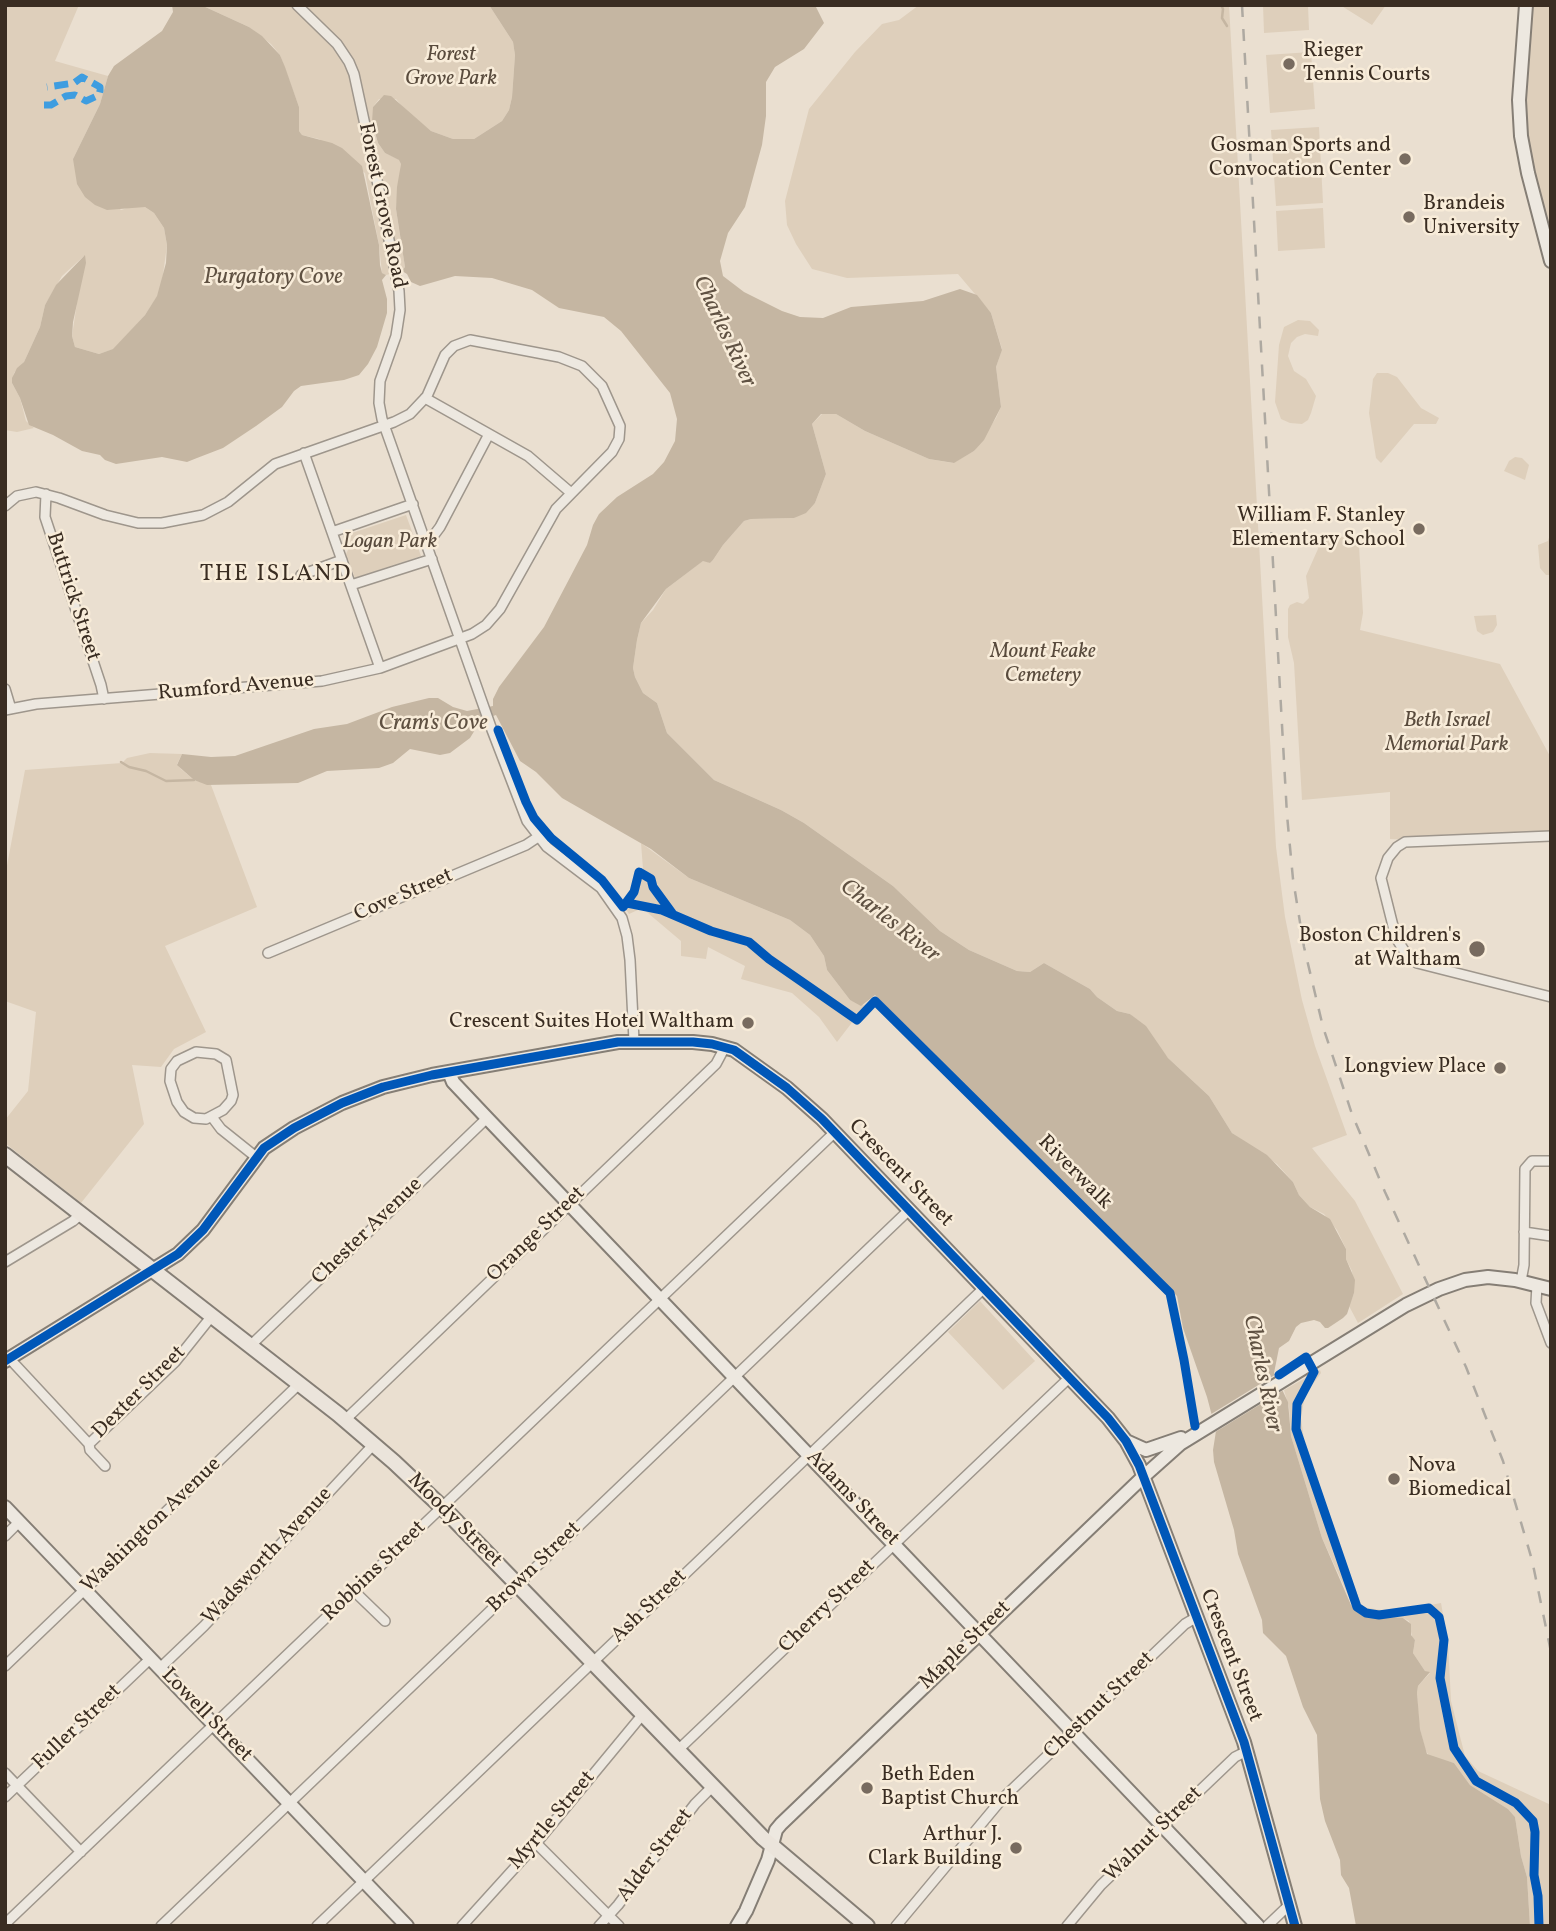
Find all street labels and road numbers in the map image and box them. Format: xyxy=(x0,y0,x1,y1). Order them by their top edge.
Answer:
street label: Forest Grove Road xyxy=(351,121,411,291)
street label: Buttrick Street xyxy=(39,529,105,665)
street label: Rumford Avenue xyxy=(157,669,315,707)
street label: Cove Street xyxy=(351,864,457,928)
street label: Crescent Street xyxy=(842,1115,958,1233)
street label: Riverwalk xyxy=(1032,1131,1116,1215)
street label: Chester Avenue xyxy=(307,1173,429,1291)
street label: Orange Street xyxy=(483,1182,591,1288)
street label: Dexter Street xyxy=(88,1341,192,1445)
street label: Adams Street xyxy=(800,1446,904,1552)
street label: Washington Avenue xyxy=(77,1453,227,1599)
street label: Moody Street xyxy=(401,1468,507,1574)
street label: Wadsworth Avenue xyxy=(198,1483,338,1631)
street label: Robbins Street xyxy=(318,1516,432,1628)
street label: Brown Street xyxy=(483,1517,587,1619)
street label: Cherry Street xyxy=(775,1555,881,1659)
street label: Ash Street xyxy=(607,1565,693,1649)
street label: Crescent Street xyxy=(1193,1586,1267,1726)
street label: Maple Street xyxy=(915,1596,1017,1696)
street label: Chestnut Street xyxy=(1040,1647,1160,1765)
street label: Lowell Street xyxy=(155,1664,257,1768)
street label: Fuller Street xyxy=(28,1679,128,1777)
street label: Myrtle Street xyxy=(504,1766,602,1876)
street label: Walnut Street xyxy=(1099,1782,1209,1888)
street label: Alder Street xyxy=(613,1804,699,1908)

